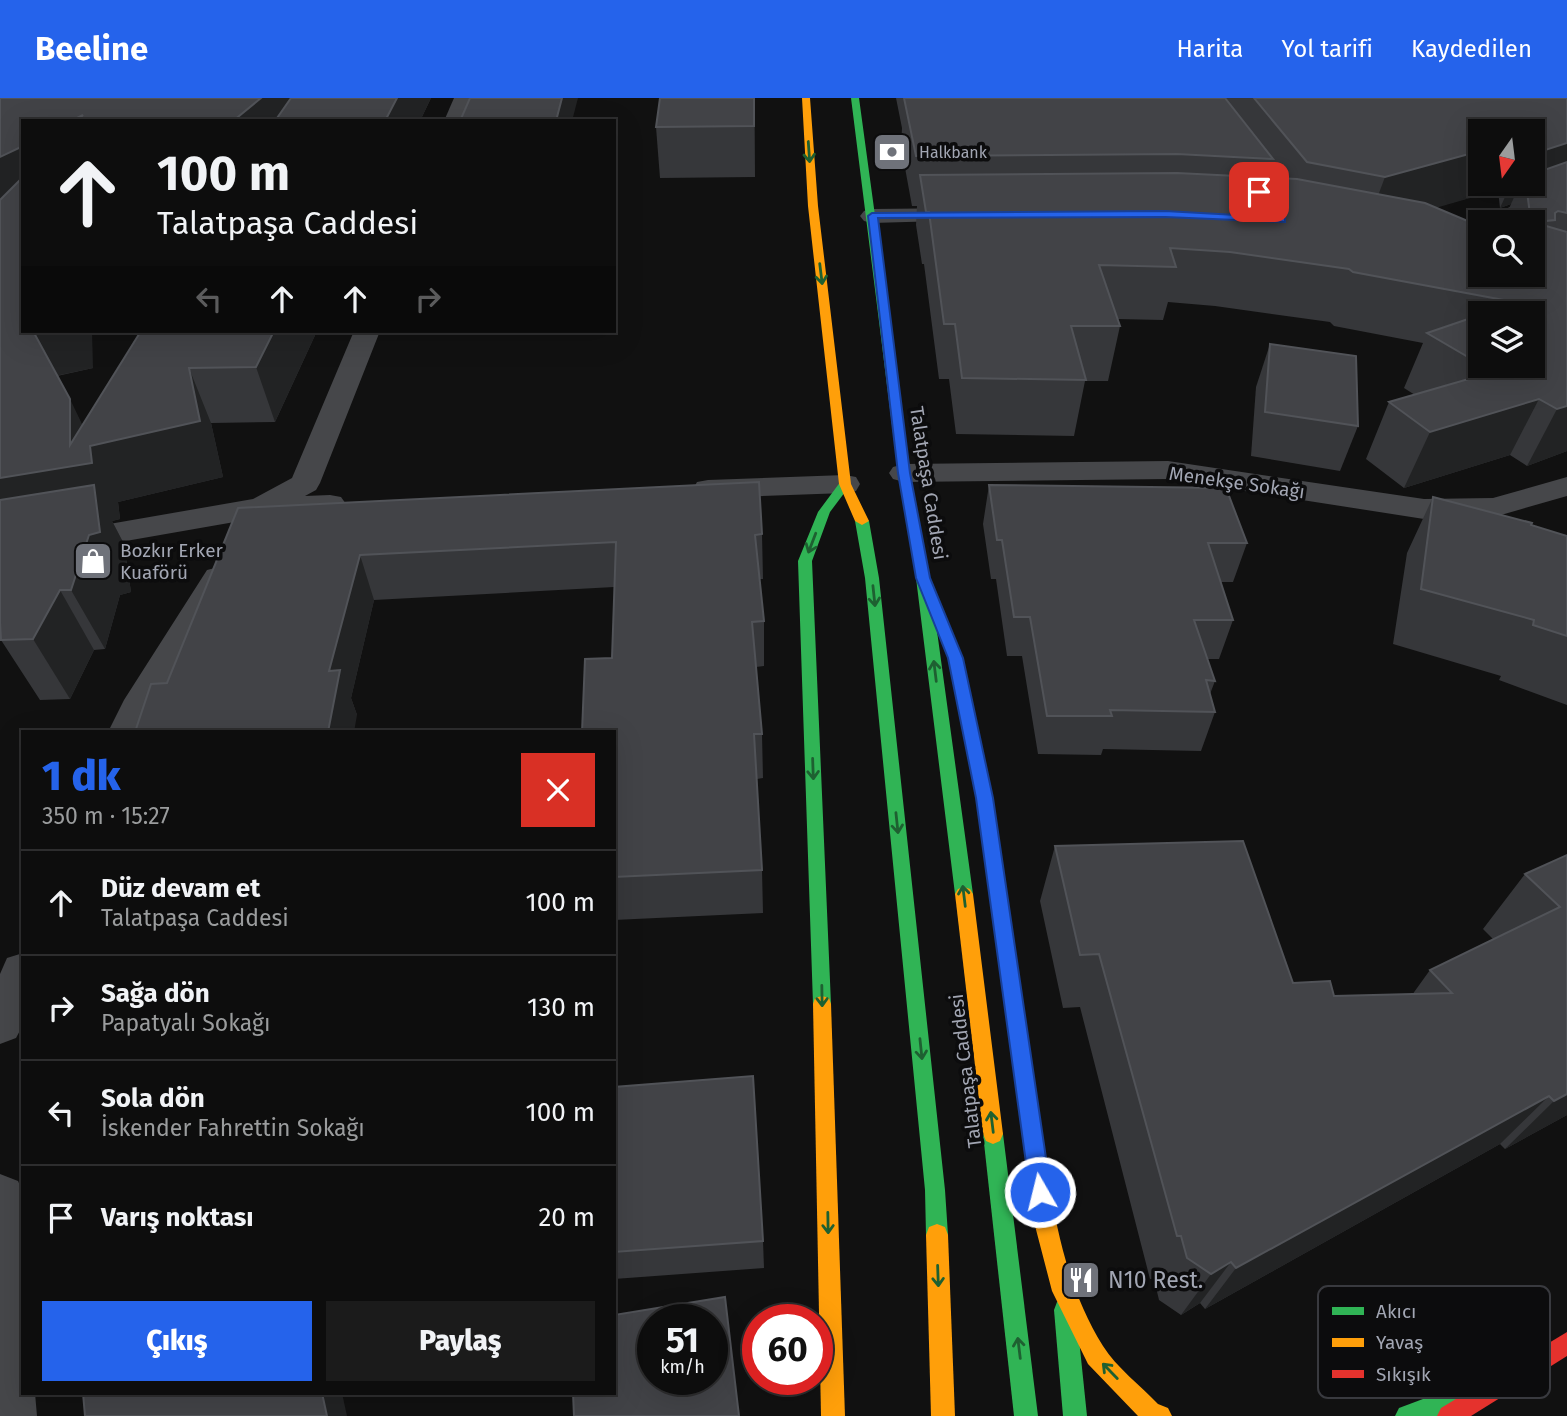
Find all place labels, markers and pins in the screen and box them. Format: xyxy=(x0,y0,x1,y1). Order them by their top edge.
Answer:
bank icon: Halkbank xyxy=(871,131,913,173)
place label: Halkbank xyxy=(919,143,988,162)
pin xyxy=(1229,162,1289,222)
place label: Bozkır Erker Kuaförü xyxy=(120,539,223,584)
shop icon: Bozkır Erker Kuaförü xyxy=(72,540,114,582)
restaurant icon: N10 Rest. xyxy=(1060,1259,1102,1301)
place label: N10 Rest. xyxy=(1108,1266,1203,1294)

